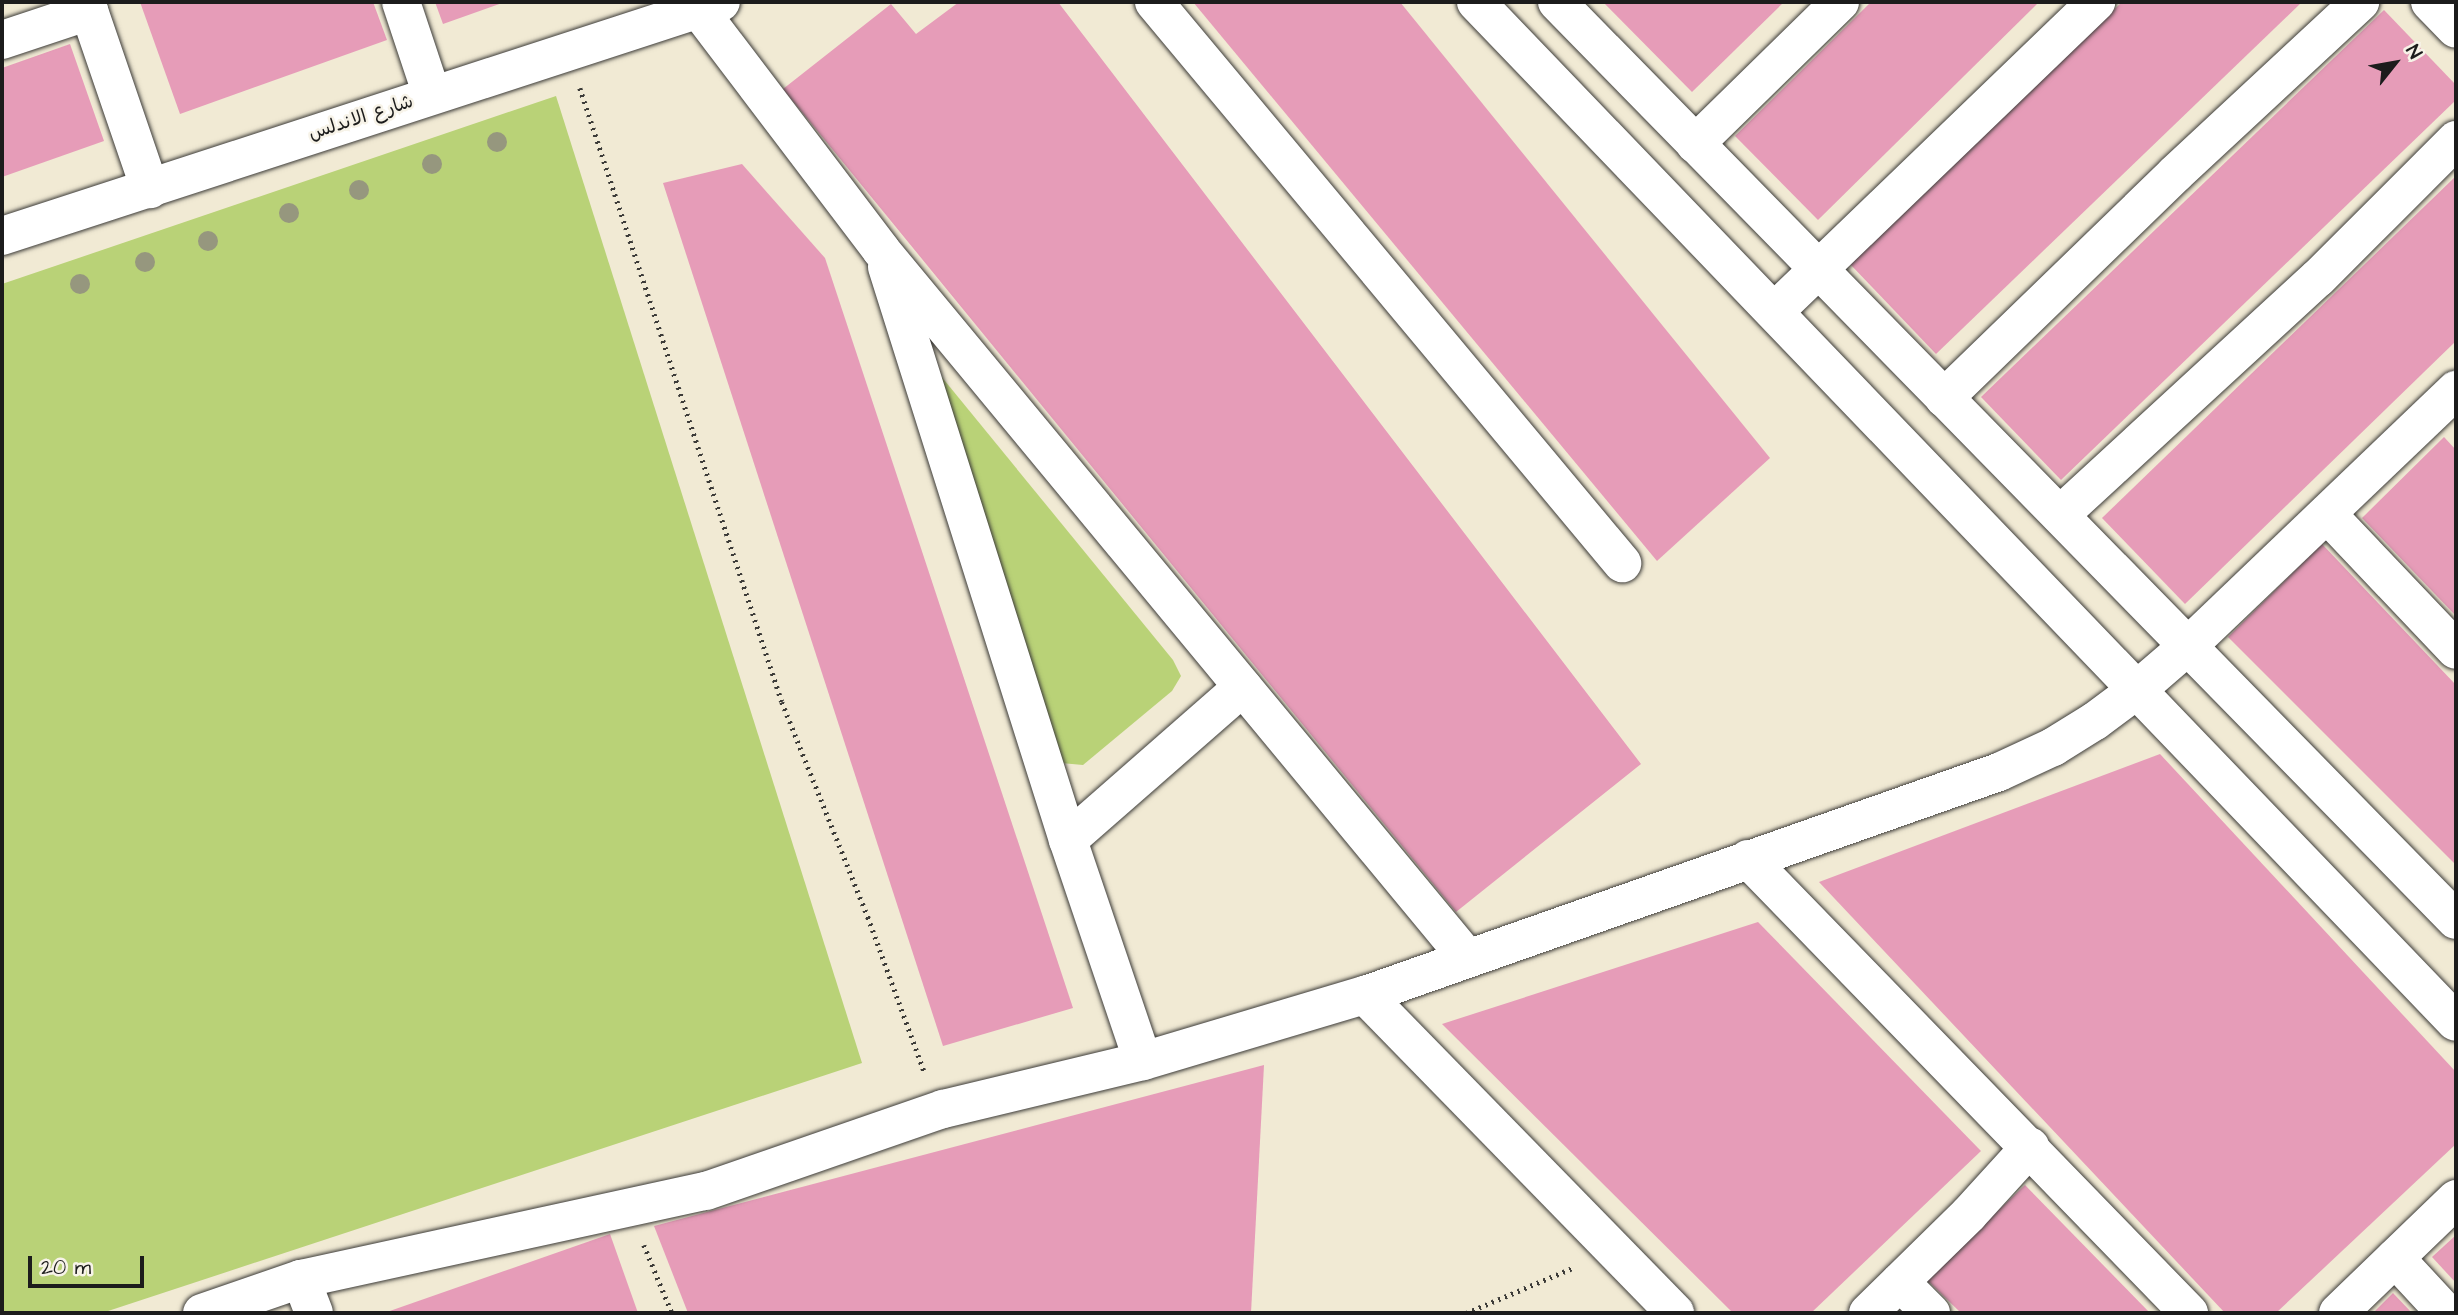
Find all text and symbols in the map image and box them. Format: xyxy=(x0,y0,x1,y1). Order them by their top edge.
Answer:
north arrow xyxy=(2360,28,2430,98)
text: N xyxy=(2399,40,2428,64)
street label: شارع الاندلس xyxy=(306,90,416,146)
scale bar xyxy=(32,1242,147,1286)
text: 20 m xyxy=(41,1253,91,1282)

